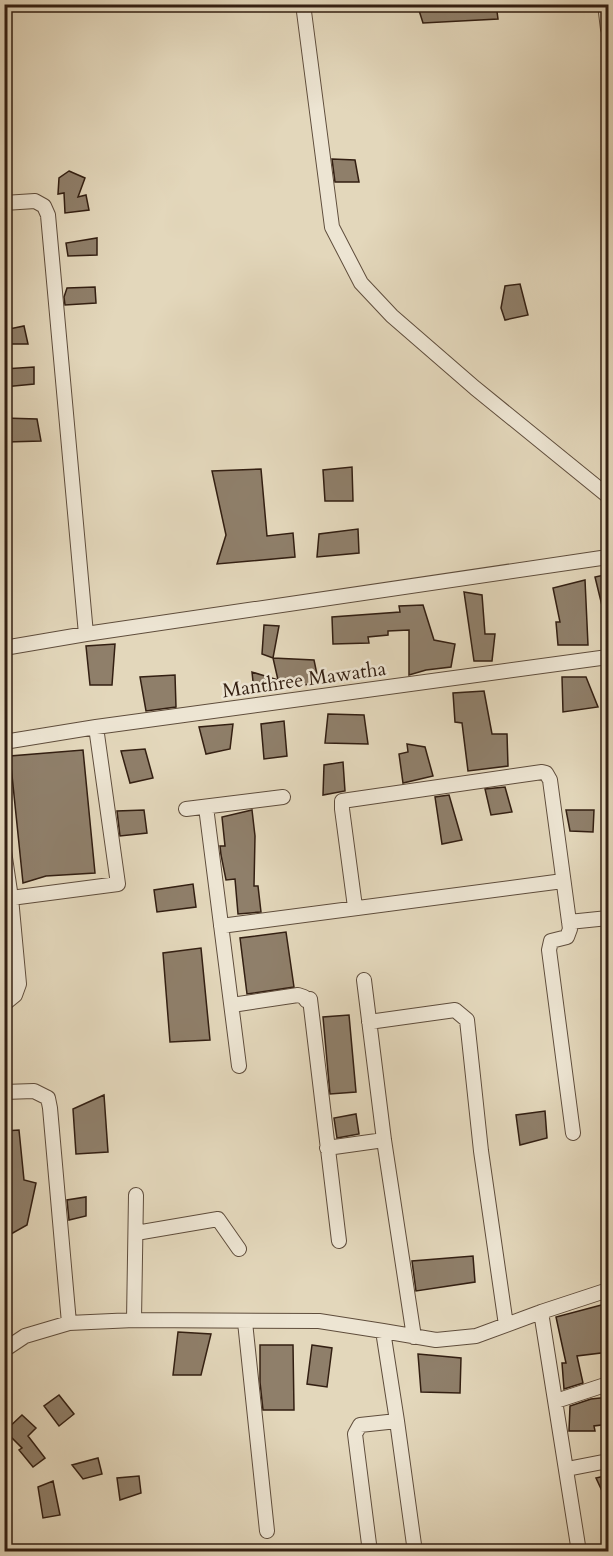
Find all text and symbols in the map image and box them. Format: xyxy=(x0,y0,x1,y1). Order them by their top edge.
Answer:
street label: Manthree Mawatha xyxy=(220,655,388,704)

